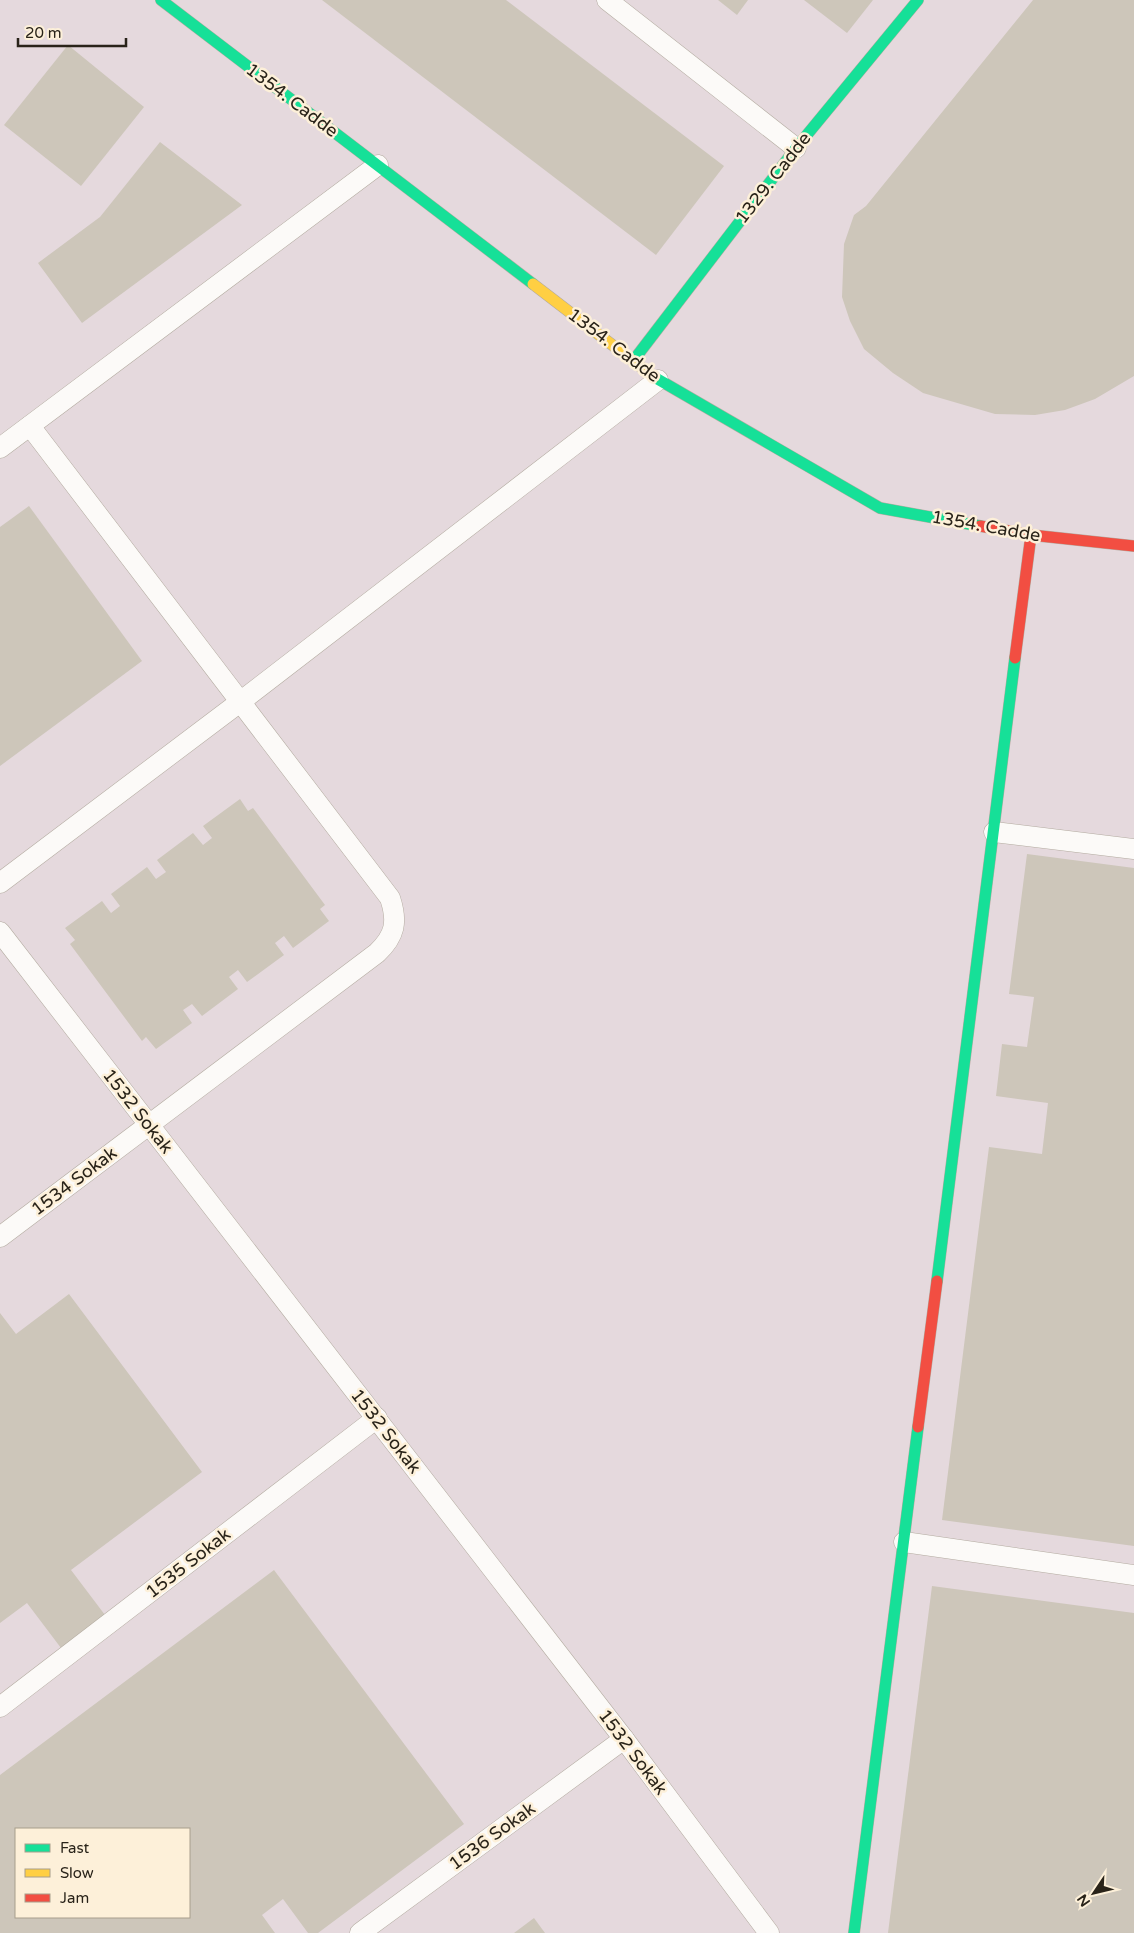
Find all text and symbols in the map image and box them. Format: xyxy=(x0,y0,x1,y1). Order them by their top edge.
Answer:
scale bar xyxy=(18,15,125,47)
text: 20 m xyxy=(25,24,62,42)
street label: 1354. Cadde xyxy=(241,58,343,142)
street label: 1329. Cadde xyxy=(730,128,816,228)
street label: 1354. Cadde xyxy=(563,303,665,387)
street label: 1354. Cadde xyxy=(930,506,1042,546)
street label: 1532 Sokak xyxy=(98,1064,178,1158)
street label: 1534 Sokak xyxy=(27,1142,121,1220)
street label: 1532 Sokak xyxy=(346,1384,426,1478)
street label: 1535 Sokak xyxy=(141,1523,235,1603)
street label: 1532 Sokak xyxy=(594,1705,672,1799)
street label: 1536 Sokak xyxy=(444,1797,540,1875)
legend xyxy=(15,1828,190,1918)
text: Fast xyxy=(60,1839,90,1857)
text: Slow xyxy=(60,1864,94,1882)
north arrow xyxy=(1069,1868,1119,1918)
text: Jam xyxy=(60,1889,89,1907)
text: N xyxy=(1074,1891,1094,1910)

